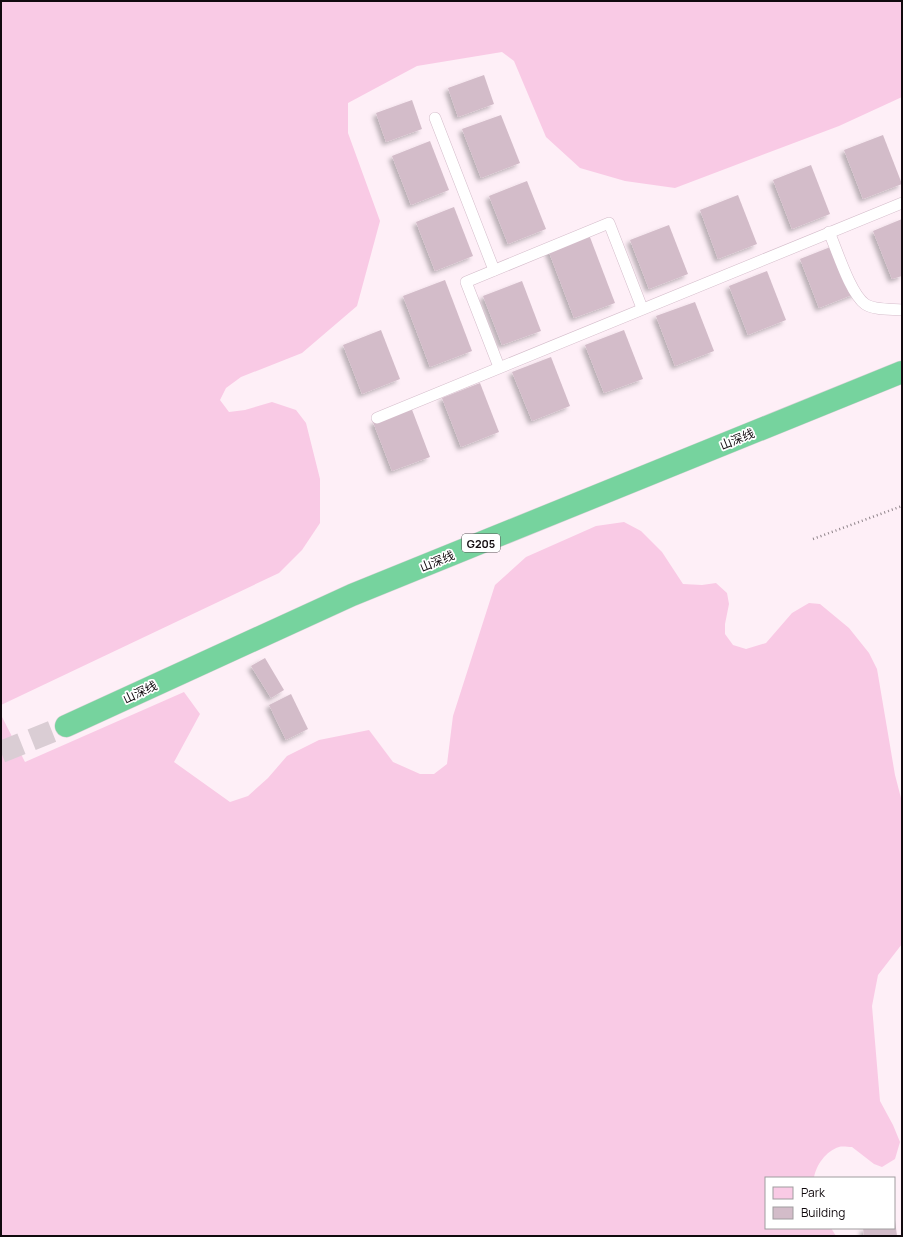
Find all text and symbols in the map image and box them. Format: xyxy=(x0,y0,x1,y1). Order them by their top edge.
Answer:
street label: 山深线 xyxy=(717,424,757,454)
road number: G205 xyxy=(462,534,500,552)
street label: 山深线 xyxy=(417,546,457,576)
street label: 山深线 xyxy=(120,677,160,707)
legend xyxy=(765,1177,895,1229)
text: Park xyxy=(801,1184,826,1201)
text: Building xyxy=(801,1204,845,1221)

